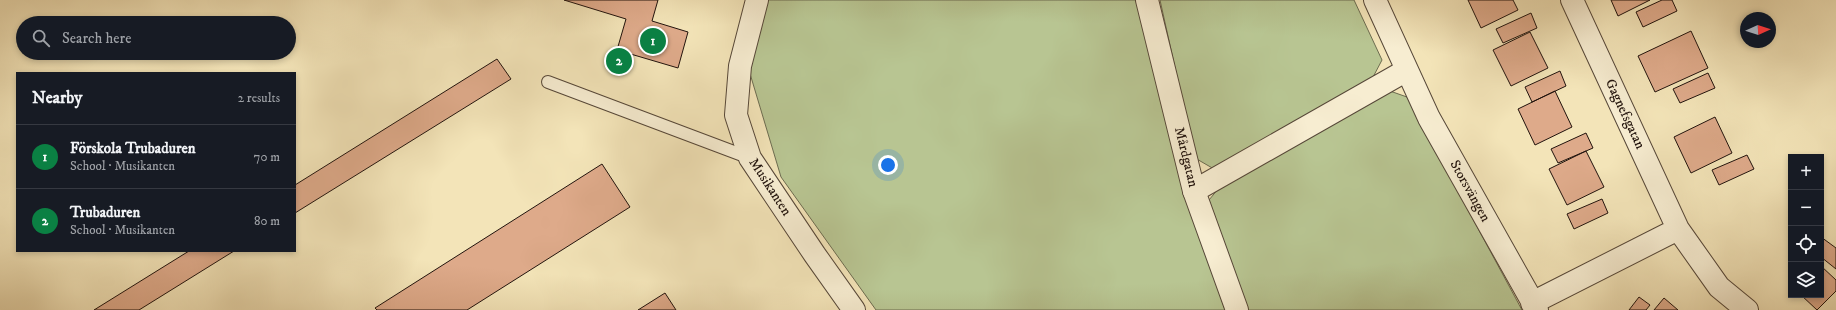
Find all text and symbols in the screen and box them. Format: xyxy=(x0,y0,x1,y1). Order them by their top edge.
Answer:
north arrow xyxy=(1740,12,1776,48)
search box xyxy=(16,16,296,60)
pin: 1 xyxy=(640,26,666,56)
icon: search xyxy=(30,27,52,49)
text: Search here xyxy=(62,29,131,48)
pin: 2 xyxy=(606,46,632,76)
street label: Gagnefsgatan xyxy=(1601,76,1649,153)
text: Nearby xyxy=(32,87,82,109)
text: 2 results xyxy=(238,90,280,106)
street label: Mårdgatan xyxy=(1170,125,1202,190)
text: Förskola Trubaduren xyxy=(70,139,196,158)
text: 1 xyxy=(43,149,47,165)
text: 70 m xyxy=(254,149,280,165)
map controls xyxy=(1788,154,1824,298)
button: + xyxy=(1788,154,1824,190)
street label: Musikanten xyxy=(745,155,796,220)
your location xyxy=(878,155,898,175)
street label: Storsvängen xyxy=(1446,157,1495,226)
text: School · Musikanten xyxy=(70,158,175,174)
button: − xyxy=(1788,190,1824,226)
text: Trubaduren xyxy=(70,203,140,222)
text: 2 xyxy=(42,213,48,229)
text: 80 m xyxy=(254,213,280,229)
text: School · Musikanten xyxy=(70,222,175,238)
button: locate xyxy=(1788,226,1824,262)
button: layers xyxy=(1788,262,1824,298)

